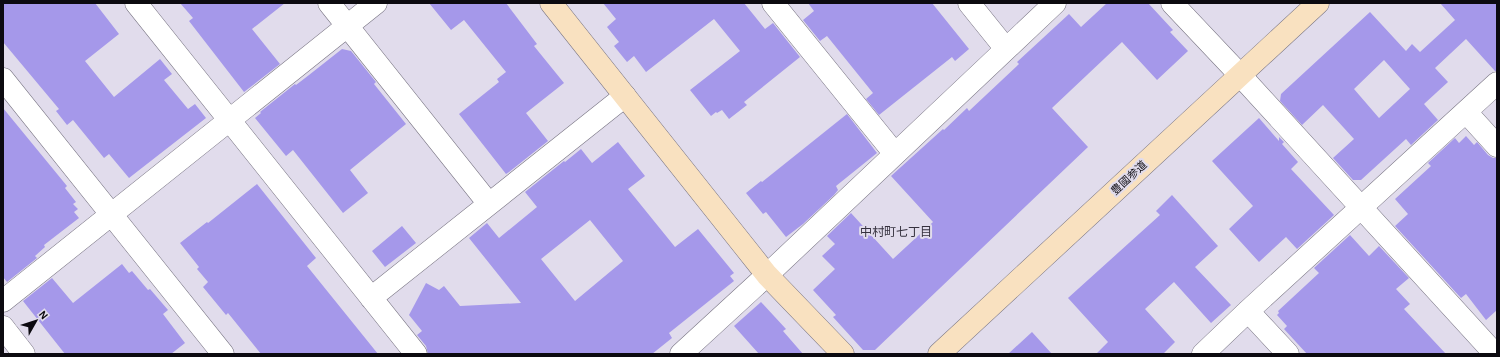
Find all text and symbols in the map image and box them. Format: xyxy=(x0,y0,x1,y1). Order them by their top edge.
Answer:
street label: 豊國参道 xyxy=(1108,158,1149,197)
district label: 中村町七丁目 xyxy=(860,225,932,238)
north arrow xyxy=(16,301,56,341)
text: N xyxy=(37,309,50,321)

